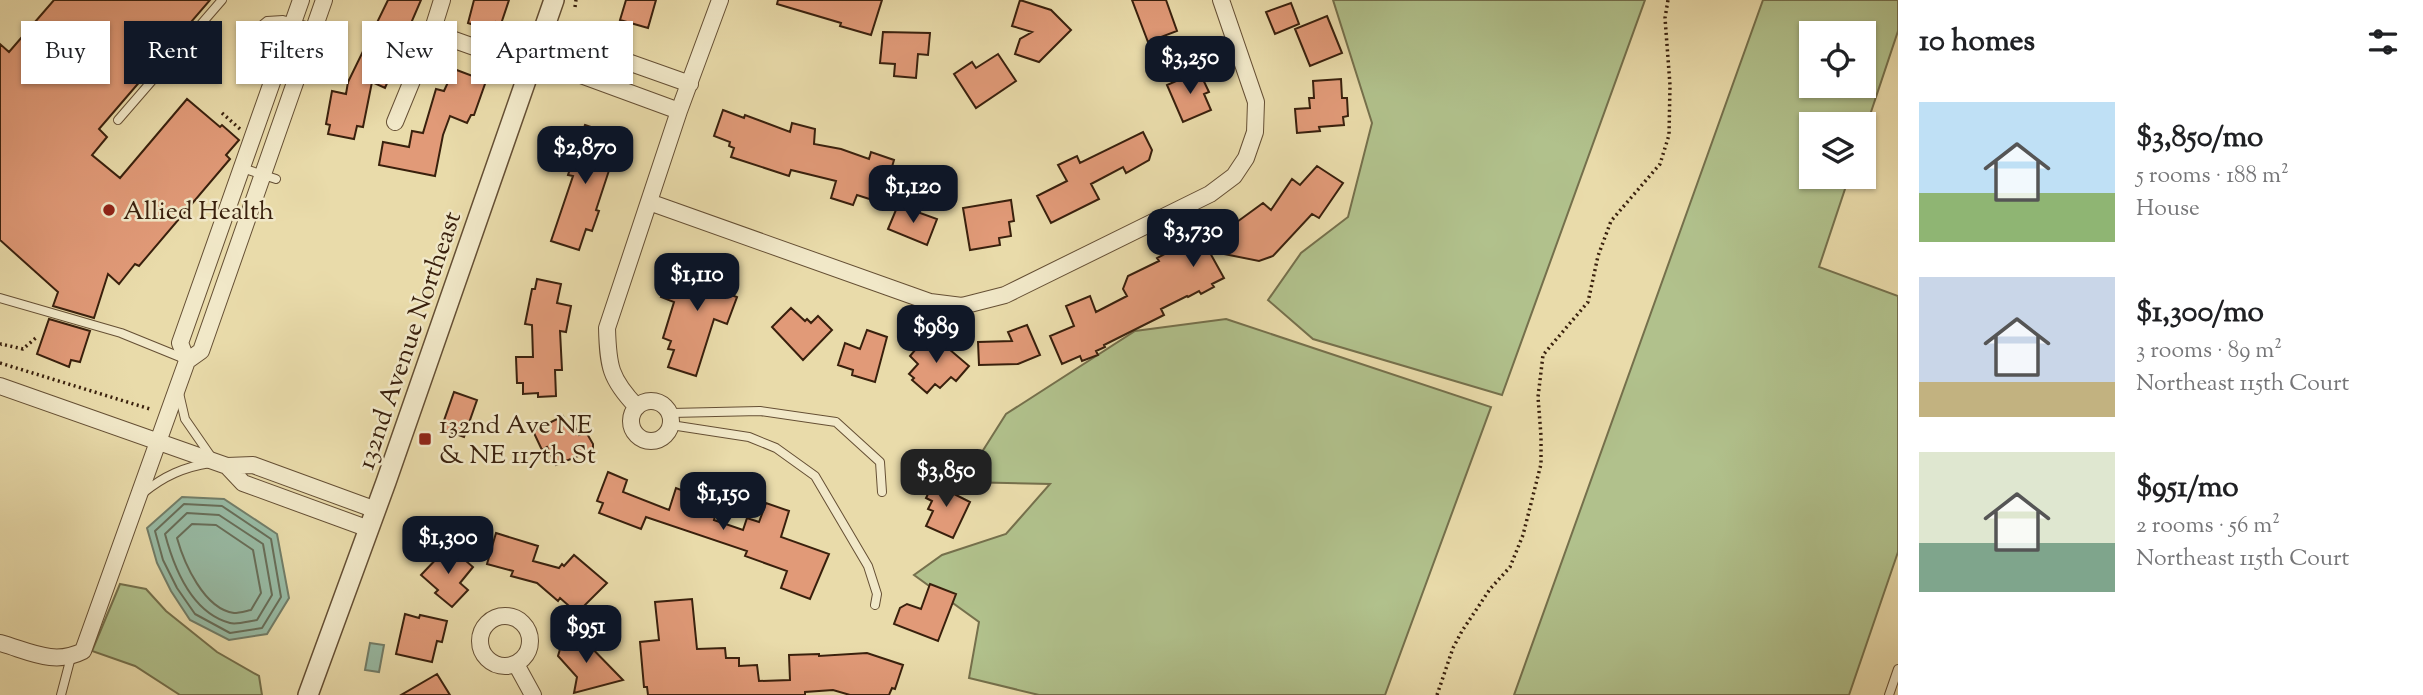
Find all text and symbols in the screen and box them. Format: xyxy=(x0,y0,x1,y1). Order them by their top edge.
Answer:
chip: Buy xyxy=(21,21,110,84)
chip: Rent xyxy=(124,21,222,84)
chip: Filters xyxy=(236,21,348,84)
chip: New xyxy=(362,21,457,84)
chip: Apartment xyxy=(471,21,633,84)
map controls xyxy=(1799,21,1876,189)
button: locate xyxy=(1799,21,1876,98)
text: 10 homes xyxy=(1919,21,2035,64)
icon: filters xyxy=(2364,23,2402,61)
pin: $3,250 xyxy=(1133,36,1247,96)
text: $3,250 xyxy=(1161,42,1219,75)
button: layers xyxy=(1799,112,1876,189)
text: $3,850/mo xyxy=(2136,117,2263,160)
pin: $2,870 xyxy=(528,127,642,186)
icon: home xyxy=(1975,130,2059,214)
text: $2,870 xyxy=(553,132,617,165)
text: 5 rooms · 188 m² xyxy=(2136,160,2289,193)
pin: $1,120 xyxy=(856,166,970,225)
text: $1,120 xyxy=(885,171,941,204)
text: House xyxy=(2136,193,2200,226)
place label: Allied Health xyxy=(123,194,274,231)
marker: Allied Health xyxy=(101,202,117,218)
street label: 132nd Avenue Northeast xyxy=(349,207,472,475)
pin: $3,730 xyxy=(1136,210,1250,269)
text: $3,730 xyxy=(1163,215,1223,248)
pin: $1,110 xyxy=(640,254,754,313)
text: $1,110 xyxy=(670,259,724,292)
text: $1,300/mo xyxy=(2136,292,2264,335)
icon: home xyxy=(1975,305,2059,389)
pin: $989 xyxy=(895,306,977,365)
text: $989 xyxy=(913,311,959,344)
text: 3 rooms · 89 m² xyxy=(2136,335,2282,368)
text: Northeast 115th Court xyxy=(2136,368,2350,401)
place label: 132nd Ave NE & NE 117th St xyxy=(439,408,596,475)
marker: 132nd Ave NE & NE 117th St xyxy=(417,431,433,447)
pin: $3,850 xyxy=(889,449,1003,509)
text: $3,850 xyxy=(917,455,975,488)
text: $951/mo xyxy=(2136,467,2239,510)
pin: $1,150 xyxy=(666,472,780,532)
text: $1,150 xyxy=(696,478,750,511)
icon: home xyxy=(1975,480,2059,564)
text: 2 rooms · 56 m² xyxy=(2136,510,2280,543)
pin: $1,300 xyxy=(391,516,505,576)
text: $1,300 xyxy=(418,522,478,555)
text: Northeast 115th Court xyxy=(2136,543,2350,576)
pin: $951 xyxy=(545,606,627,665)
text: $951 xyxy=(566,611,606,644)

